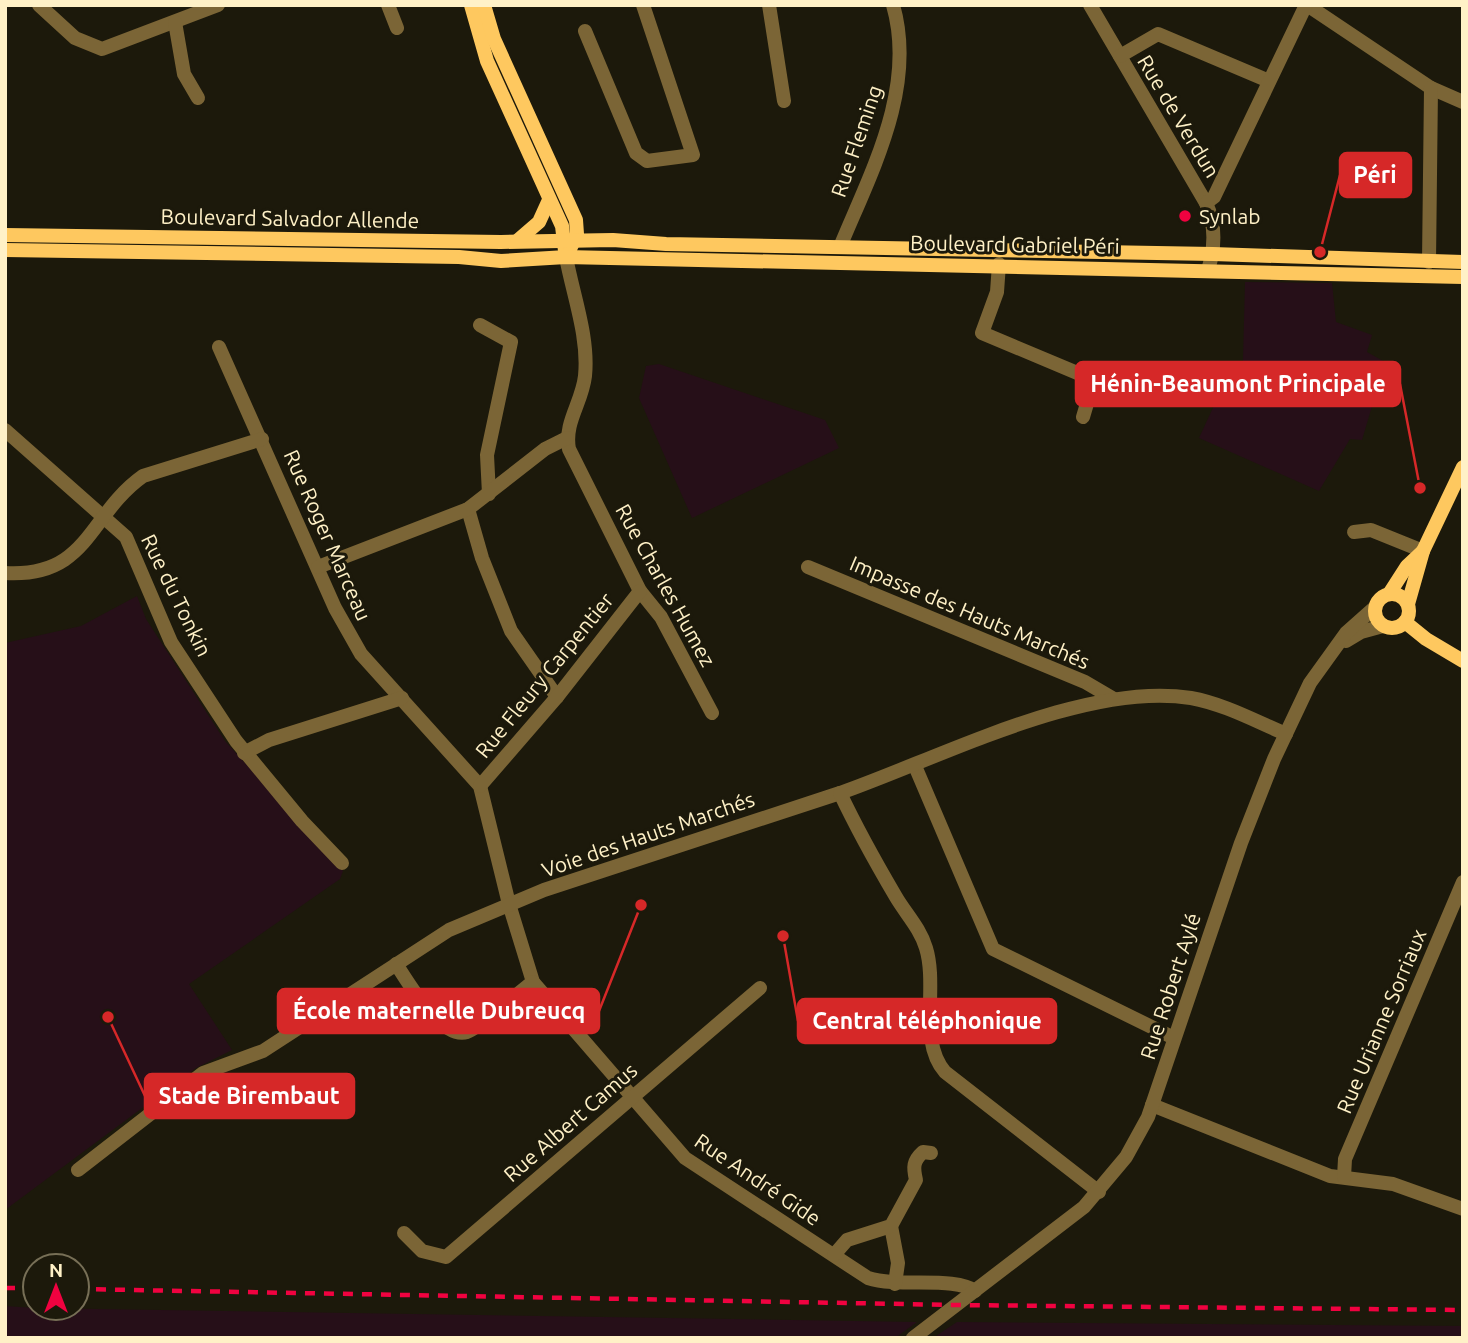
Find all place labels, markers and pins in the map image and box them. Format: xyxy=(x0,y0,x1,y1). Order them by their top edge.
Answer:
callout: Péri xyxy=(1340,153,1411,197)
place label: Synlab xyxy=(1199,204,1260,228)
marker: Synlab xyxy=(1177,208,1193,224)
callout: Hénin-Beaumont Principale xyxy=(1076,362,1400,406)
callout: École maternelle Dubreucq xyxy=(278,989,599,1033)
callout: Central téléphonique xyxy=(798,999,1056,1043)
callout: Stade Birembaut xyxy=(145,1074,354,1118)

